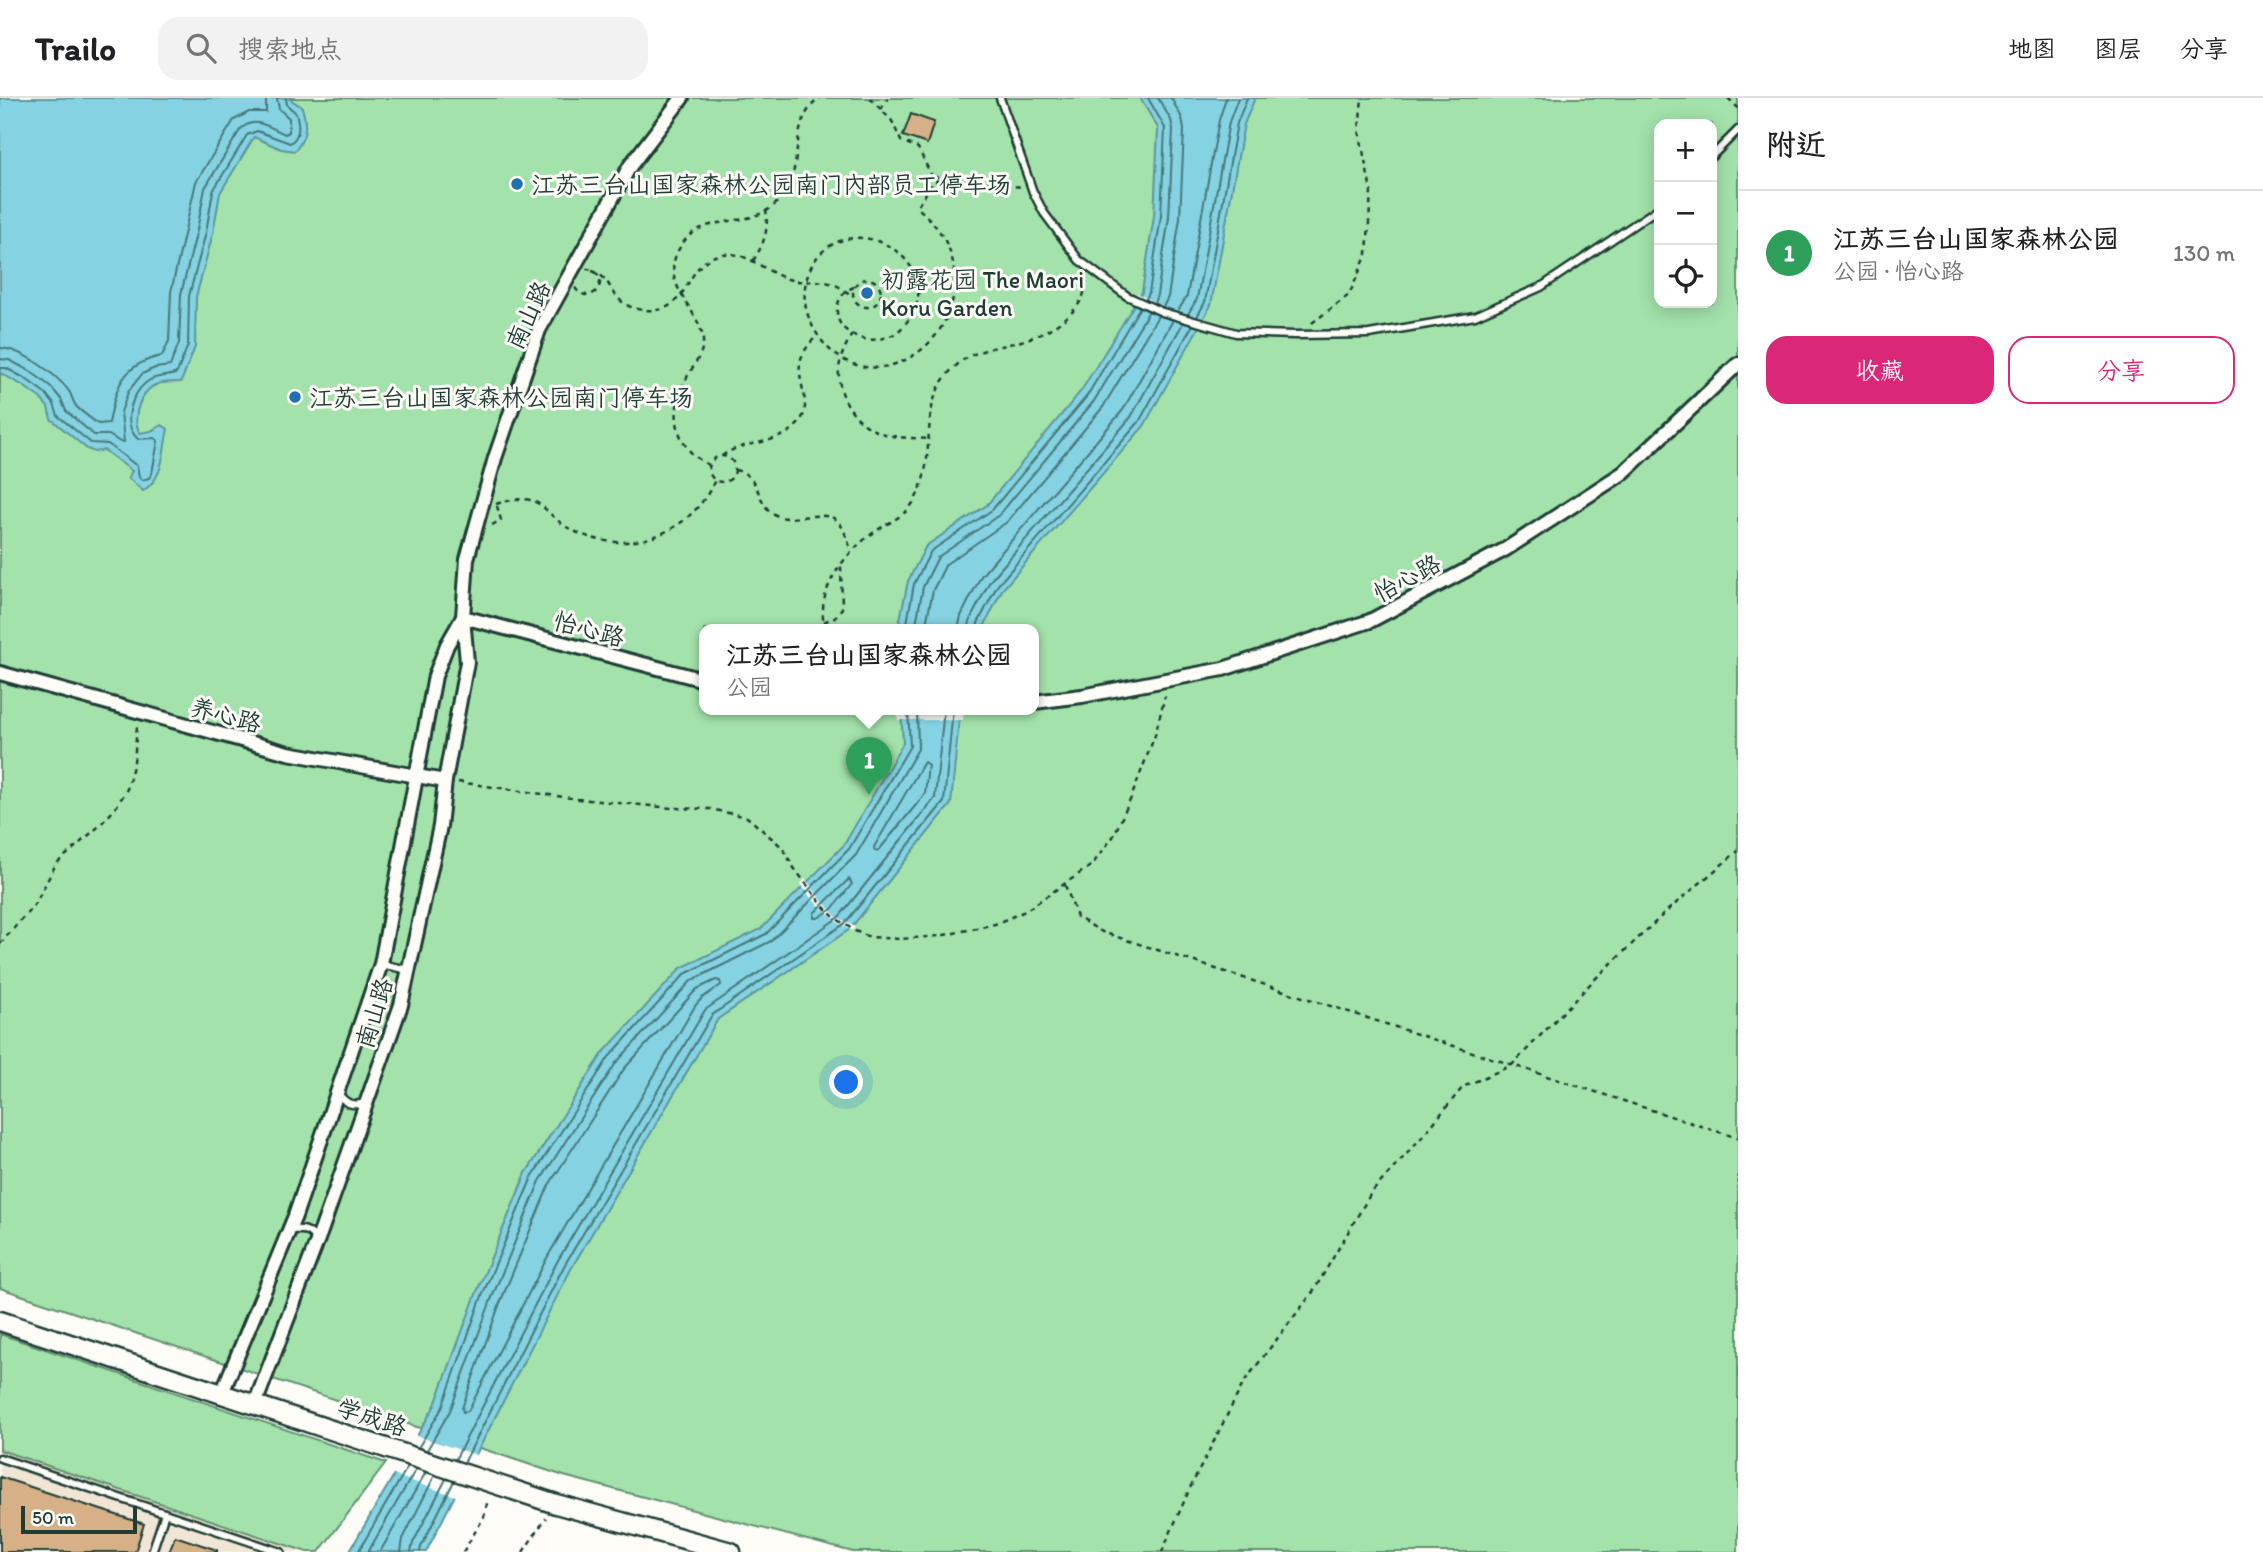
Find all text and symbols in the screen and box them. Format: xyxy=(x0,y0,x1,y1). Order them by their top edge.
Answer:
search box xyxy=(158,17,648,80)
text: Trailo xyxy=(35,29,116,68)
icon: search xyxy=(182,29,220,67)
text: 搜索地点 xyxy=(238,33,342,65)
text: 地图 xyxy=(2008,34,2056,63)
text: 图层 xyxy=(2094,34,2142,63)
text: 分享 xyxy=(2180,34,2228,63)
map controls xyxy=(1654,119,1717,308)
button: + xyxy=(1654,119,1717,182)
text: 附近 xyxy=(1766,126,1826,163)
place label: 江苏三台山国家森林公园南门内部员工停车场 xyxy=(531,170,1011,199)
marker: 江苏三台山国家森林公园南门内部员工停车场 xyxy=(509,176,525,192)
button: − xyxy=(1654,182,1717,245)
text: 江苏三台山国家森林公园 xyxy=(1833,223,2119,255)
text: 1 xyxy=(1784,239,1794,267)
text: 130 m xyxy=(2173,239,2235,267)
button: locate xyxy=(1654,245,1717,308)
text: 公园 · 怡心路 xyxy=(1833,257,1964,285)
place label: 初露花园 The Maori Koru Garden xyxy=(881,265,1084,322)
street label: 南山路 xyxy=(500,276,556,354)
marker: 初露花园 The Maori Koru Garden xyxy=(859,285,875,301)
button: 收藏 xyxy=(1766,336,1994,404)
button: 分享 xyxy=(2008,336,2235,404)
place label: 江苏三台山国家森林公园南门停车场 xyxy=(309,383,693,412)
marker: 江苏三台山国家森林公园南门停车场 xyxy=(287,389,303,405)
street label: 怡心路 xyxy=(1368,548,1446,608)
street label: 怡心路 xyxy=(550,606,628,652)
popup xyxy=(699,624,1039,715)
text: 江苏三台山国家森林公园 xyxy=(726,639,1012,671)
text: 公园 xyxy=(726,673,772,701)
street label: 养心路 xyxy=(187,692,265,738)
pin: 1 xyxy=(846,737,892,795)
street label: 南山路 xyxy=(350,974,398,1052)
your location xyxy=(829,1065,863,1099)
street label: 学成路 xyxy=(333,1392,411,1442)
scale bar xyxy=(21,1503,136,1535)
text: 50 m xyxy=(32,1506,74,1529)

